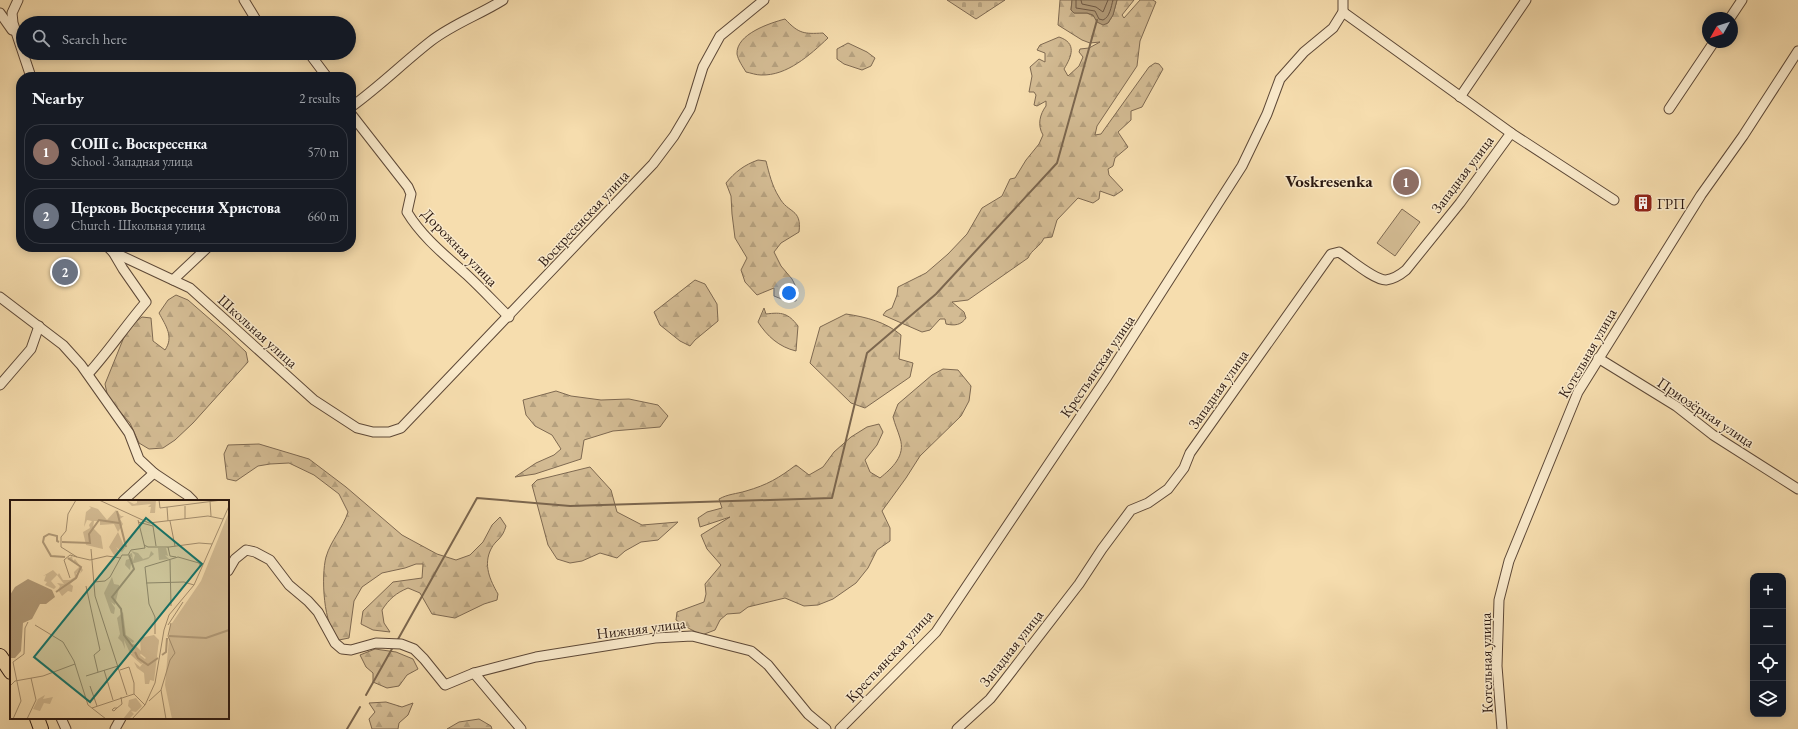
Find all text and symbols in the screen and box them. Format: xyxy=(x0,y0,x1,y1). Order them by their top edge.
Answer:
north arrow xyxy=(1702,12,1738,48)
search box xyxy=(16,16,356,60)
icon: search xyxy=(30,27,52,49)
text: Search here xyxy=(62,29,127,48)
text: Nearby xyxy=(32,87,84,109)
text: 2 results xyxy=(299,90,340,107)
street label: Западная улица xyxy=(1427,131,1497,217)
text: СОШ с. Воскресенка xyxy=(71,134,207,153)
text: 1 xyxy=(43,144,49,161)
text: 570 m xyxy=(308,144,339,161)
text: School · Западная улица xyxy=(71,153,193,170)
street label: Воскресенская улица xyxy=(533,166,633,270)
pin: 1 xyxy=(1393,167,1419,197)
district label: Voskresenka xyxy=(1285,170,1373,192)
building icon: ГРП xyxy=(1632,192,1654,214)
place label: ГРП xyxy=(1657,194,1685,213)
text: Церковь Воскресения Христова xyxy=(71,198,281,217)
street label: Дорожная улица xyxy=(418,204,502,290)
text: 2 xyxy=(43,208,49,225)
text: 660 m xyxy=(308,208,339,225)
text: Church · Школьная улица xyxy=(71,217,205,234)
pin: 2 xyxy=(52,257,78,287)
your location xyxy=(779,283,799,303)
street label: Школьная улица xyxy=(214,290,302,372)
street label: Котельная улица xyxy=(1554,305,1620,401)
street label: Крестьянская улица xyxy=(1056,311,1138,421)
street label: Западная улица xyxy=(1184,346,1252,432)
street label: Приозёрная улица xyxy=(1654,372,1758,452)
inset map xyxy=(10,500,229,719)
map controls xyxy=(1750,573,1786,717)
button: + xyxy=(1750,573,1786,609)
street label: Крестьянская улица xyxy=(841,606,937,706)
street label: Западная улица xyxy=(975,606,1047,690)
button: − xyxy=(1750,609,1786,645)
street label: Нижняя улица xyxy=(595,613,687,643)
street label: Котельная улица xyxy=(1476,613,1496,713)
button: locate xyxy=(1750,645,1786,681)
button: layers xyxy=(1750,681,1786,717)

